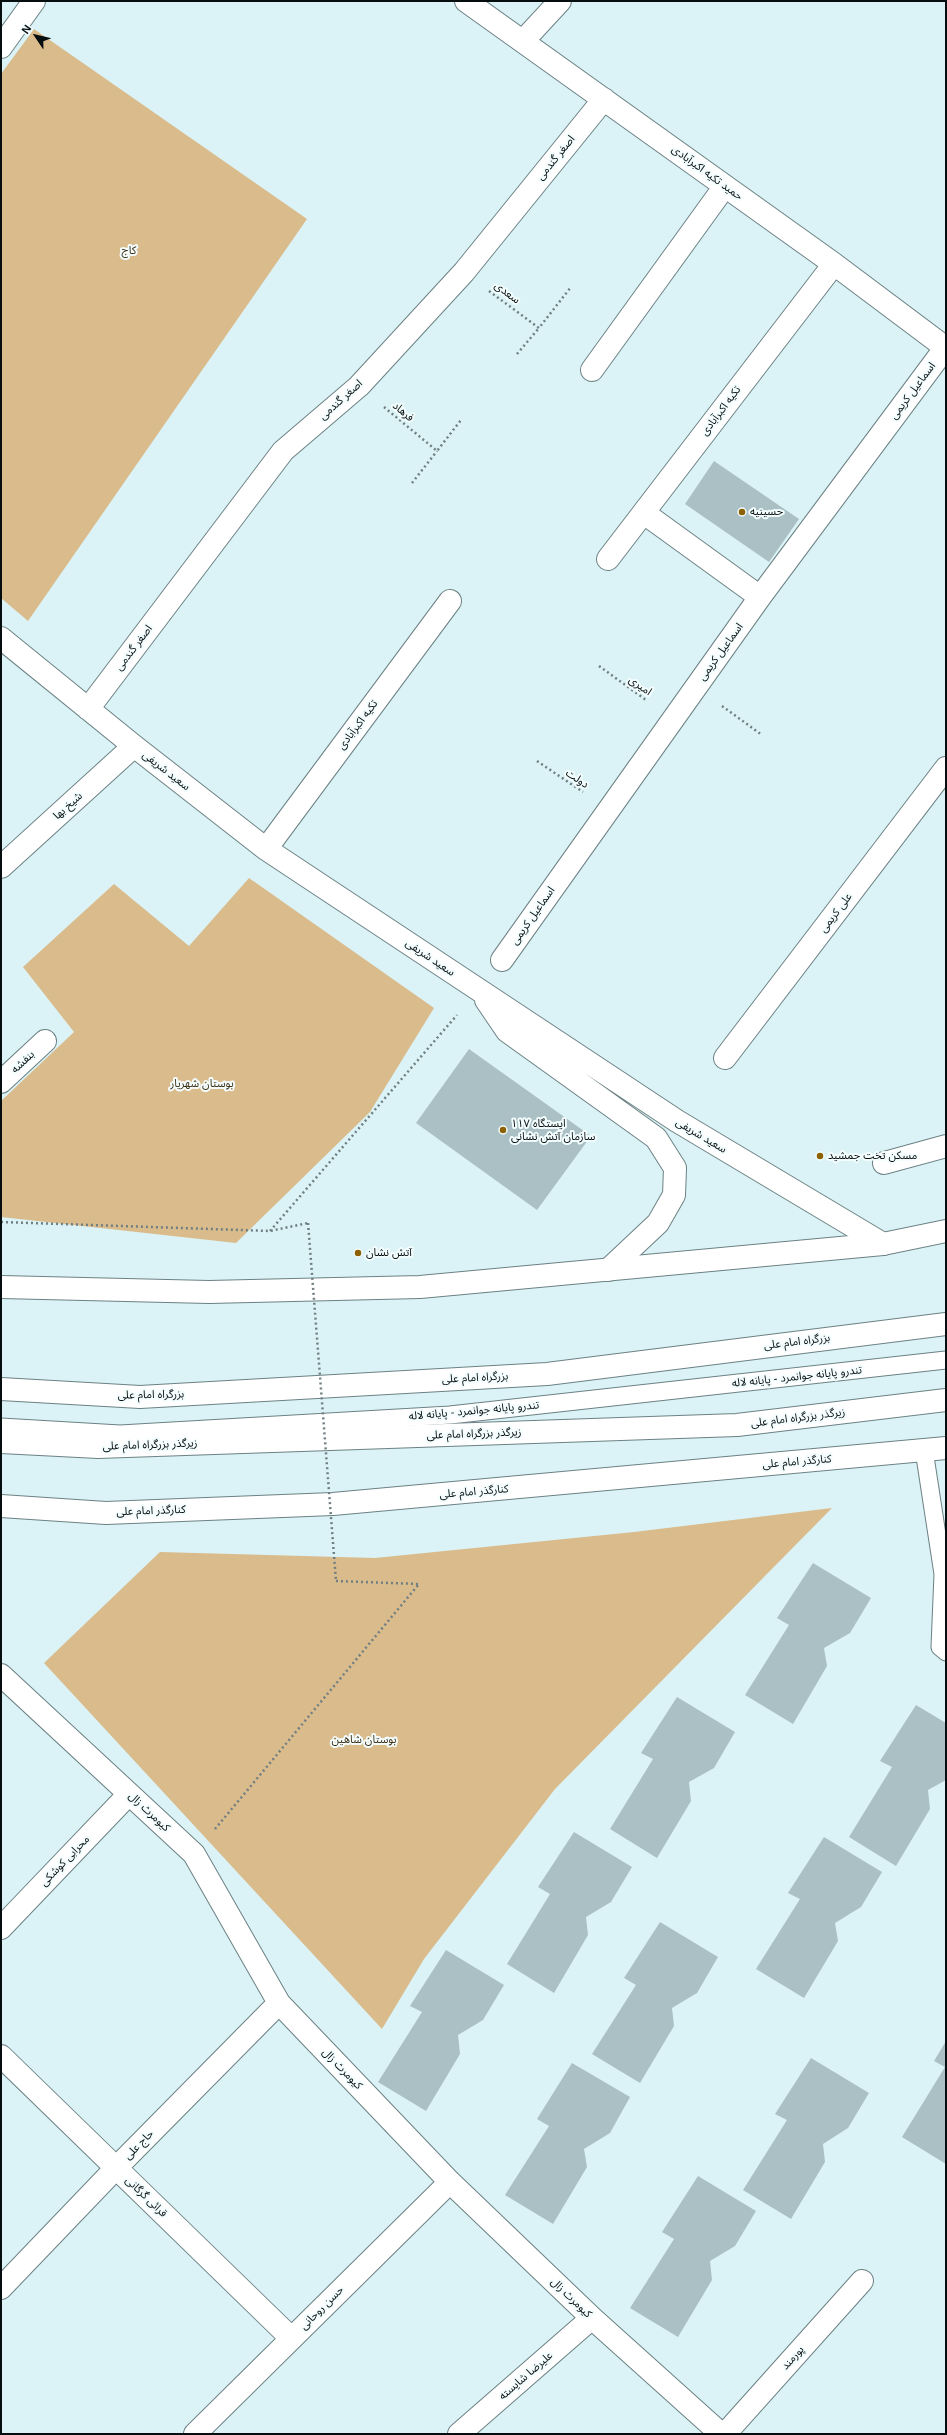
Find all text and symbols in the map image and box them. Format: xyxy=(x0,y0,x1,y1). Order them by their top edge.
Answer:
north arrow xyxy=(16,16,56,56)
text: N xyxy=(19,22,33,36)
street label: اصغر گندمی xyxy=(534,133,578,183)
street label: حمید تکیه اکبرآبادی xyxy=(669,143,745,203)
park label: کاج xyxy=(122,244,136,258)
street label: سعدی xyxy=(492,279,522,307)
street label: اسماعیل کریمی xyxy=(887,360,939,422)
street label: اصغر گندمی xyxy=(317,377,365,423)
street label: تکیه اکبرآبادی xyxy=(698,384,744,438)
street label: فرهاد xyxy=(390,399,416,425)
place label: حسینیه xyxy=(750,505,783,519)
marker: حسینیه xyxy=(737,507,747,517)
street label: اسماعیل کریمی xyxy=(696,621,746,683)
street label: اصغر گندمی xyxy=(113,623,155,673)
street label: امیری xyxy=(626,673,654,699)
street label: تکیه اکبرآبادی xyxy=(335,698,381,752)
street label: سعید شریفی xyxy=(140,748,192,794)
street label: دولت xyxy=(563,767,591,791)
street label: شیخ بها xyxy=(51,789,85,823)
street label: اسماعیل کریمی xyxy=(508,884,558,948)
street label: علی کریمی xyxy=(817,891,855,935)
street label: سعید شریفی xyxy=(403,937,457,979)
street label: بنفشه xyxy=(9,1048,37,1076)
park label: بوستان شهریار xyxy=(170,1077,234,1091)
street label: سعید شریفی xyxy=(673,1116,729,1156)
place label: ایستگاه ۱۱۷ سازمان آتش نشانی xyxy=(511,1117,595,1143)
marker: ایستگاه ۱۱۷ سازمان آتش نشانی xyxy=(498,1125,508,1135)
place label: مسکن تخت جمشید xyxy=(828,1149,917,1163)
marker: مسکن تخت جمشید xyxy=(815,1151,825,1161)
place label: آتش نشان xyxy=(366,1246,412,1260)
marker: آتش نشان xyxy=(353,1248,363,1258)
street label: بزرگراه امام علی xyxy=(763,1331,831,1353)
street label: تندرو پایانه جوانمرد - پایانه لاله xyxy=(731,1364,863,1390)
street label: بزرگراه امام علی xyxy=(441,1370,509,1386)
street label: بزرگراه امام علی xyxy=(118,1388,184,1402)
street label: تندرو پایانه جوانمرد - پایانه لاله xyxy=(408,1399,540,1423)
street label: زیرگذر بزرگراه امام علی xyxy=(750,1406,846,1430)
street label: زیرگذر بزرگراه امام علی xyxy=(426,1426,522,1442)
street label: زیرگذر بزرگراه امام علی xyxy=(102,1437,198,1453)
street label: کنارگذر امام علی xyxy=(762,1452,832,1472)
street label: کنارگذر امام علی xyxy=(439,1482,509,1502)
street label: کنارگذر امام علی xyxy=(116,1503,186,1519)
park label: بوستان شاهین xyxy=(332,1733,396,1747)
street label: کیومرث زال xyxy=(125,1789,173,1835)
street label: محرابی کوشکی xyxy=(37,1833,93,1889)
street label: کیومرث زال xyxy=(319,2046,365,2092)
street label: حاج علی xyxy=(121,2127,157,2163)
street label: قرائی گرگانی xyxy=(122,2174,170,2220)
street label: کیومرث زال xyxy=(548,2275,594,2321)
street label: حسن روحانی xyxy=(297,2283,347,2333)
street label: پورمند xyxy=(779,2343,807,2373)
street label: علیرضا شایسته xyxy=(496,2349,556,2403)

